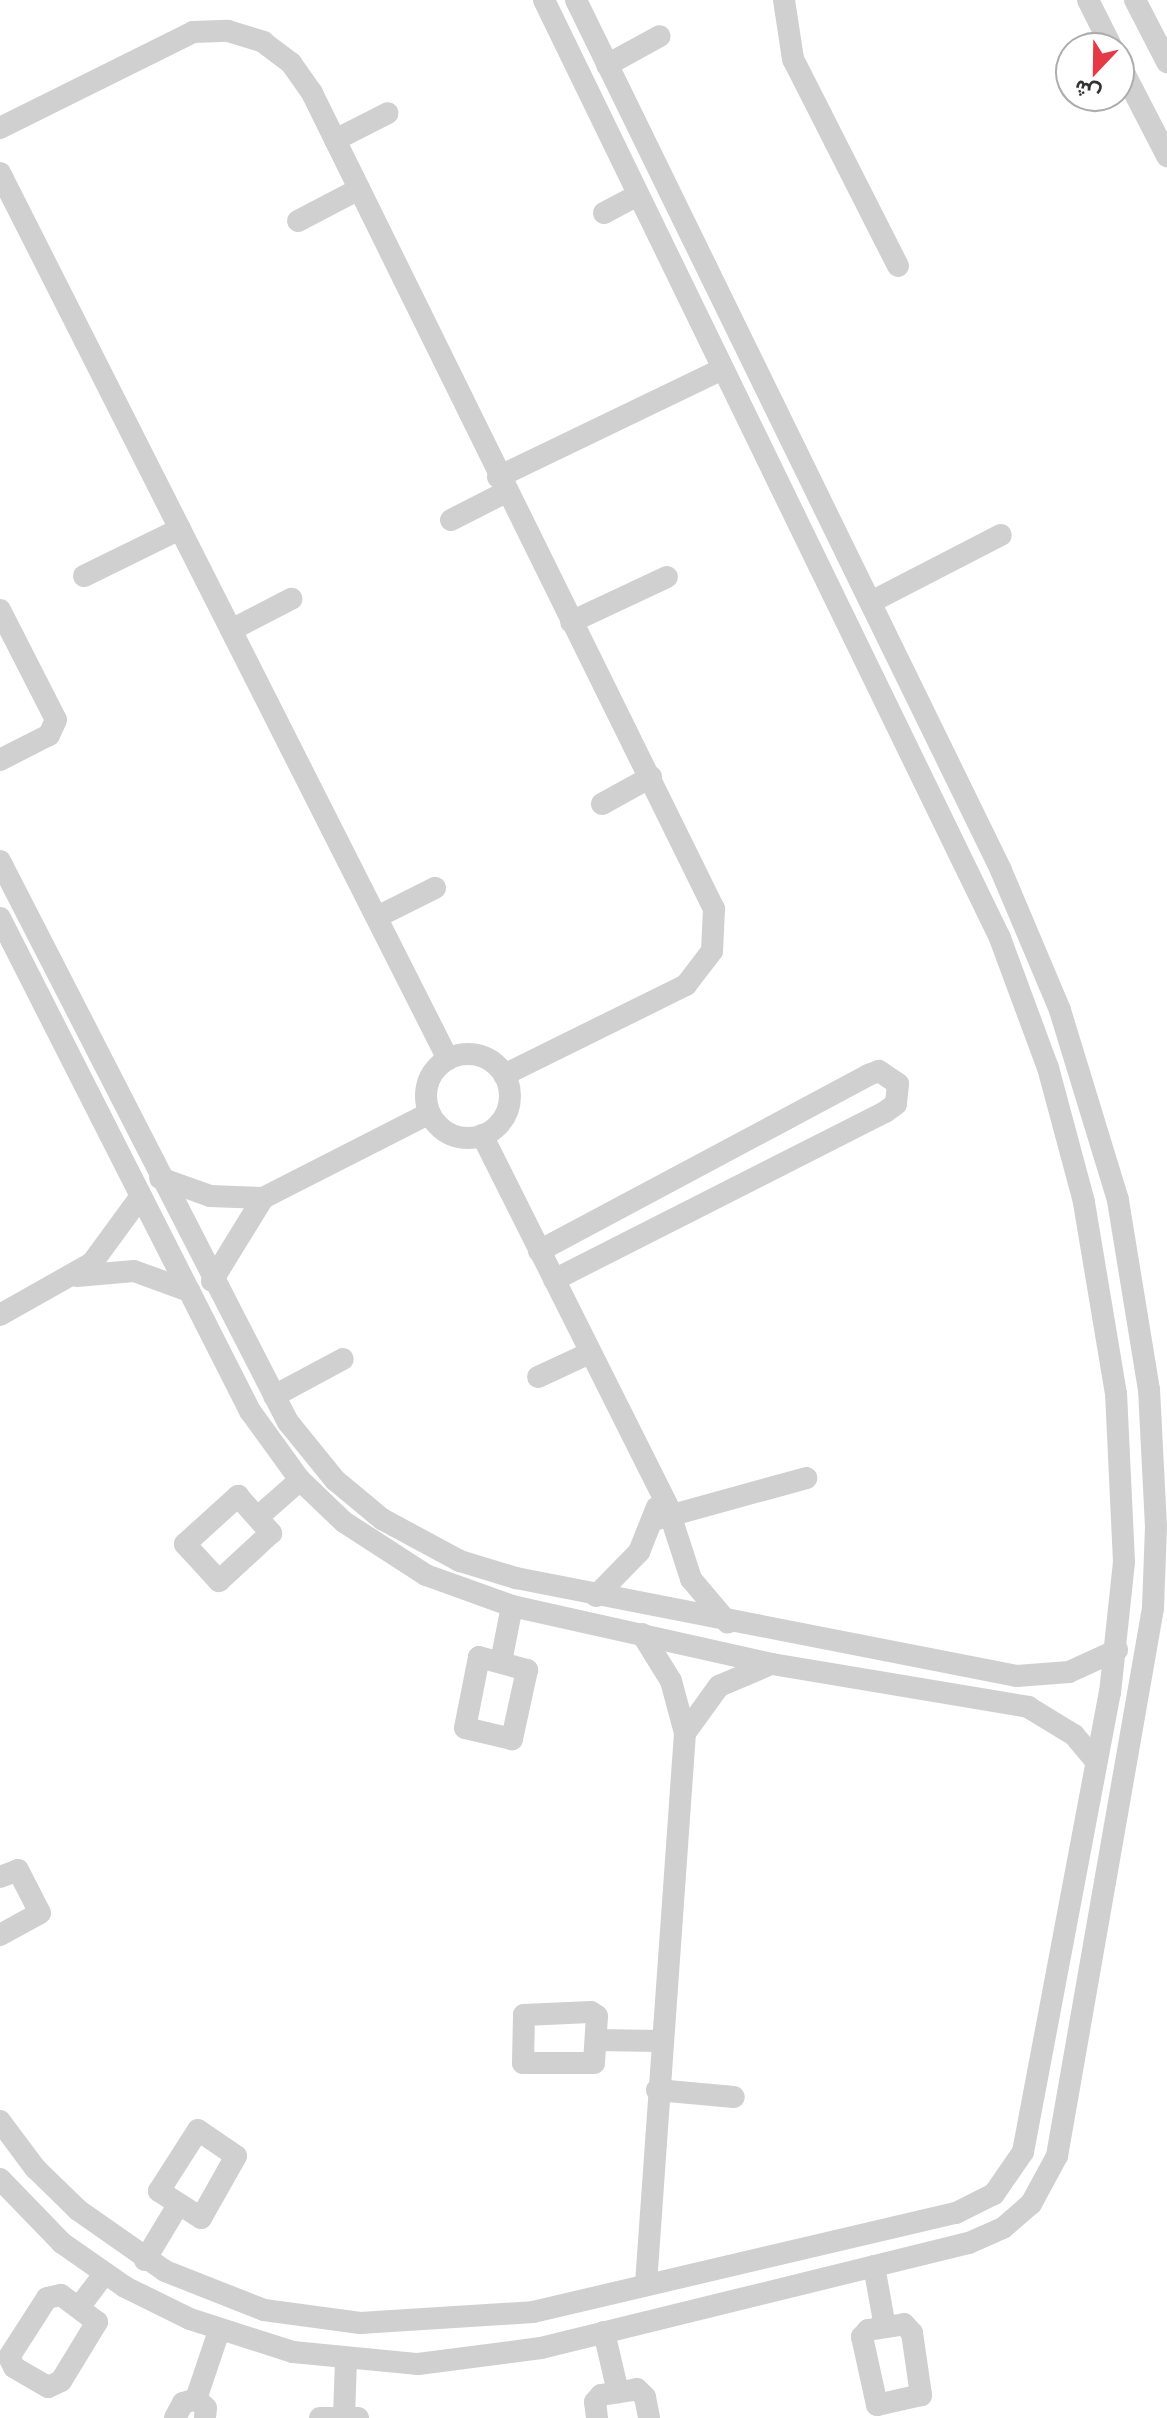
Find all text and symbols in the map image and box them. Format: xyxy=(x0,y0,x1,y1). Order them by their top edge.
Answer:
north arrow xyxy=(1055,32,1135,112)
text: ش xyxy=(1070,75,1104,109)

